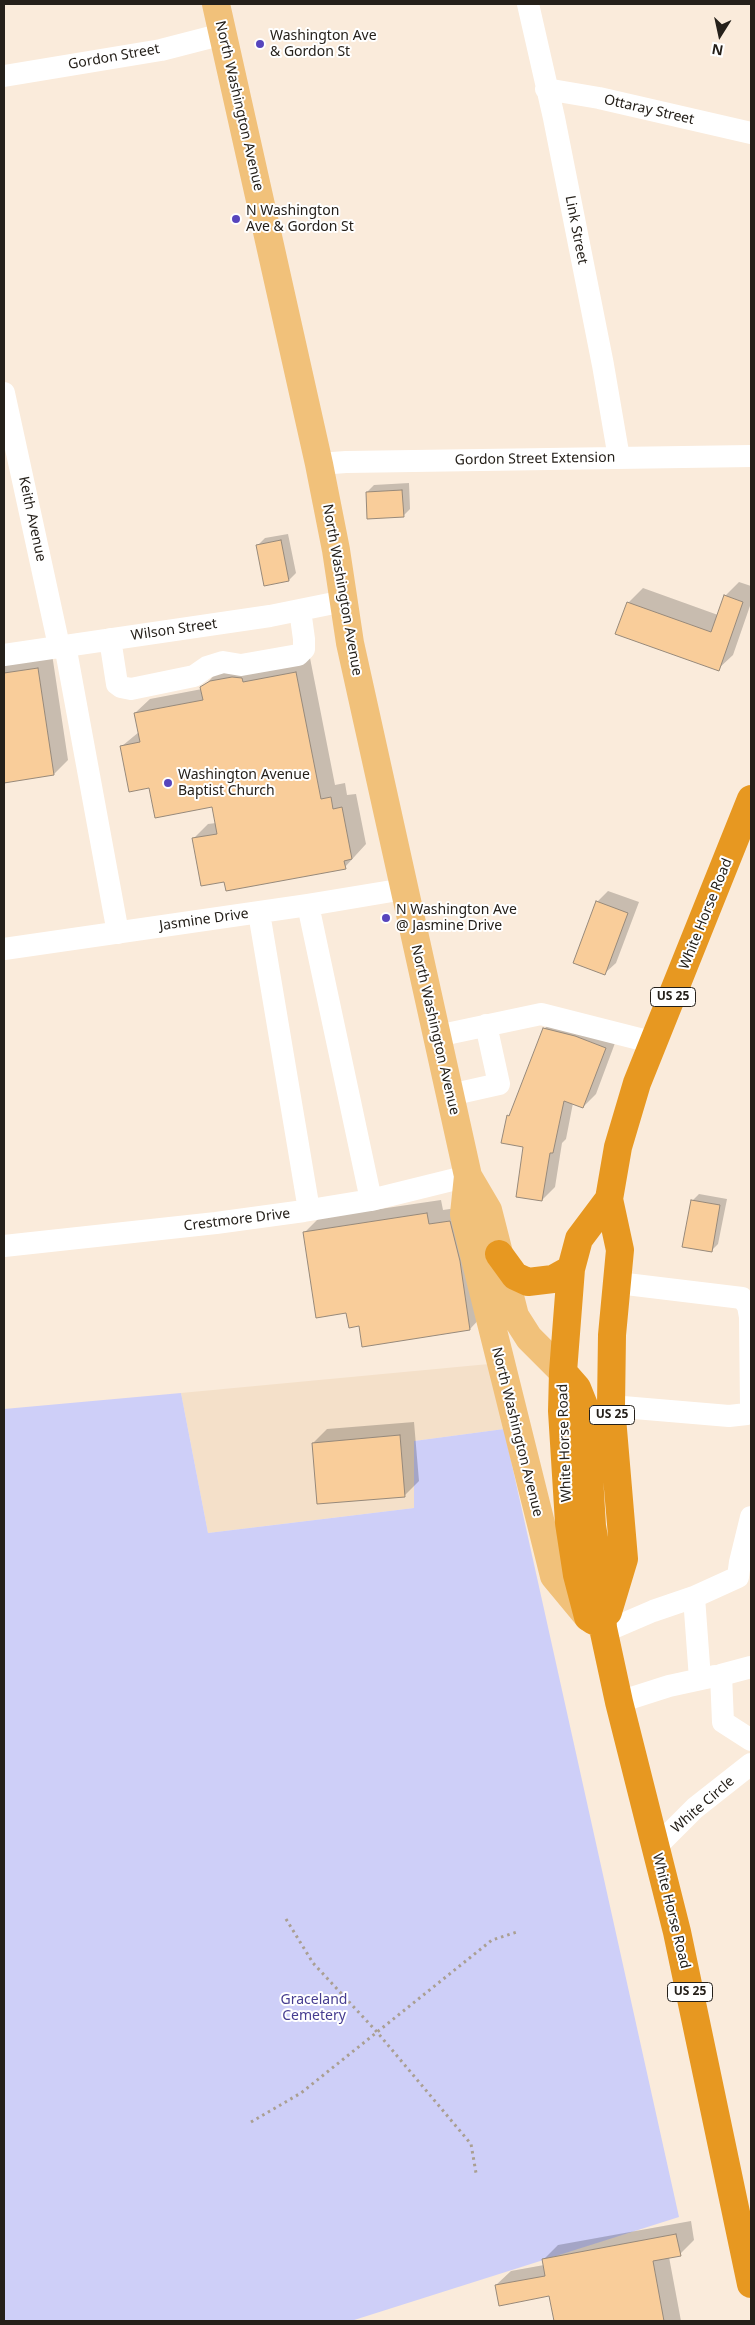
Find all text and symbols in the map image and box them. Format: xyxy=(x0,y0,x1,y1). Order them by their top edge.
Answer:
north arrow xyxy=(695,10,745,60)
street label: North Washington Avenue xyxy=(211,19,267,193)
place label: Washington Ave & Gordon St xyxy=(270,28,377,60)
marker: Washington Ave & Gordon St xyxy=(254,38,266,50)
text: N xyxy=(710,40,725,61)
street label: Gordon Street xyxy=(67,41,161,73)
street label: Ottaray Street xyxy=(602,91,696,129)
street label: Link Street xyxy=(561,194,591,266)
place label: N Washington Ave & Gordon St xyxy=(246,203,354,236)
marker: N Washington Ave & Gordon St xyxy=(230,213,242,225)
street label: Gordon Street Extension xyxy=(455,449,615,469)
street label: Keith Avenue xyxy=(15,475,49,563)
street label: North Washington Avenue xyxy=(319,503,365,677)
street label: Wilson Street xyxy=(130,616,218,644)
place label: Washington Avenue Baptist Church xyxy=(178,767,310,800)
marker: Washington Avenue Baptist Church xyxy=(162,777,174,789)
street label: White Horse Road xyxy=(676,856,736,972)
place label: N Washington Ave @ Jasmine Drive xyxy=(396,902,517,934)
street label: Jasmine Drive xyxy=(158,905,250,935)
marker: N Washington Ave @ Jasmine Drive xyxy=(380,912,392,924)
street label: North Washington Avenue xyxy=(407,943,463,1117)
road number: US 25 xyxy=(650,988,696,1006)
street label: Crestmore Drive xyxy=(183,1205,291,1235)
street label: North Washington Avenue xyxy=(488,1346,546,1518)
street label: White Horse Road xyxy=(555,1384,575,1502)
road number: US 25 xyxy=(590,1406,634,1424)
street label: White Circle xyxy=(668,1773,738,1837)
street label: White Horse Road xyxy=(649,1852,693,1970)
road number: US 25 xyxy=(668,1982,712,2001)
park label: Graceland Cemetery xyxy=(281,1992,347,2024)

